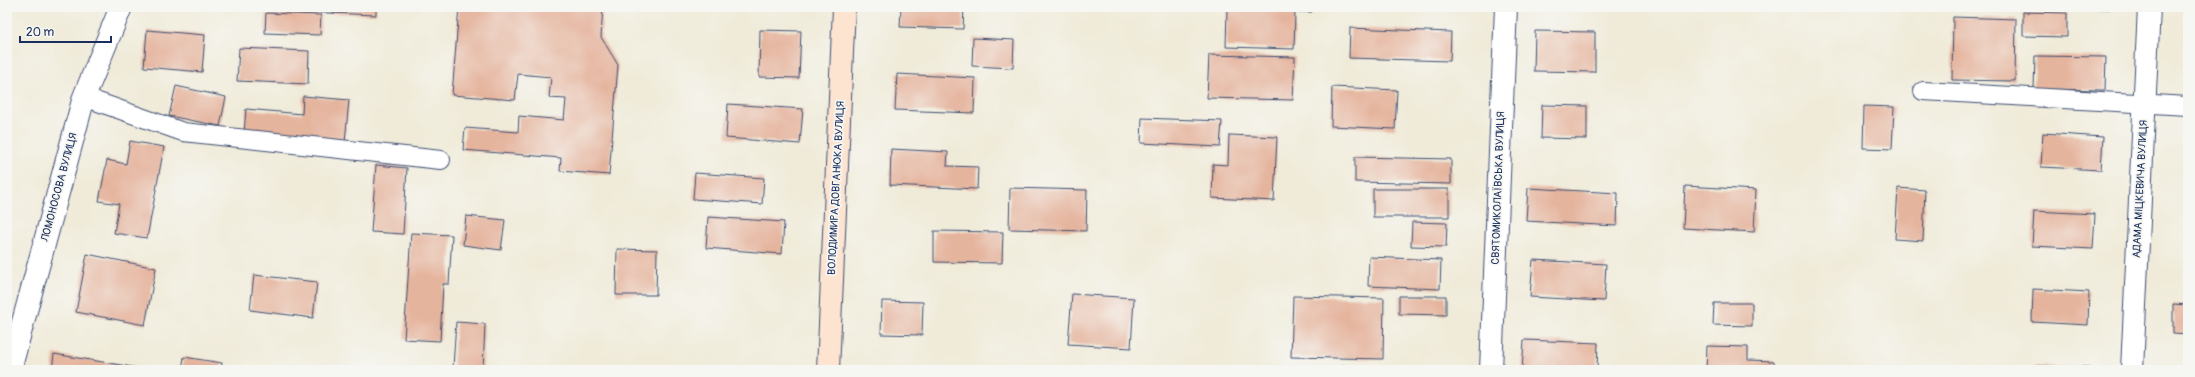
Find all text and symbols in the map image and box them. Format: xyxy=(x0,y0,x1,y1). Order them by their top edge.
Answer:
scale bar xyxy=(20,18,111,44)
text: 20 m xyxy=(26,25,55,40)
street label: ВОЛОДИМИРА ДОВГАНЮКА ВУЛИЦЯ xyxy=(825,101,847,275)
street label: СВЯТОМИКОЛАЇВСЬКА ВУЛИЦЯ xyxy=(1489,111,1507,265)
street label: АДАМА МІЦКЕВИЧА ВУЛИЦЯ xyxy=(2130,120,2150,258)
street label: ЛОМОНОСОВА ВУЛИЦЯ xyxy=(38,131,80,244)

